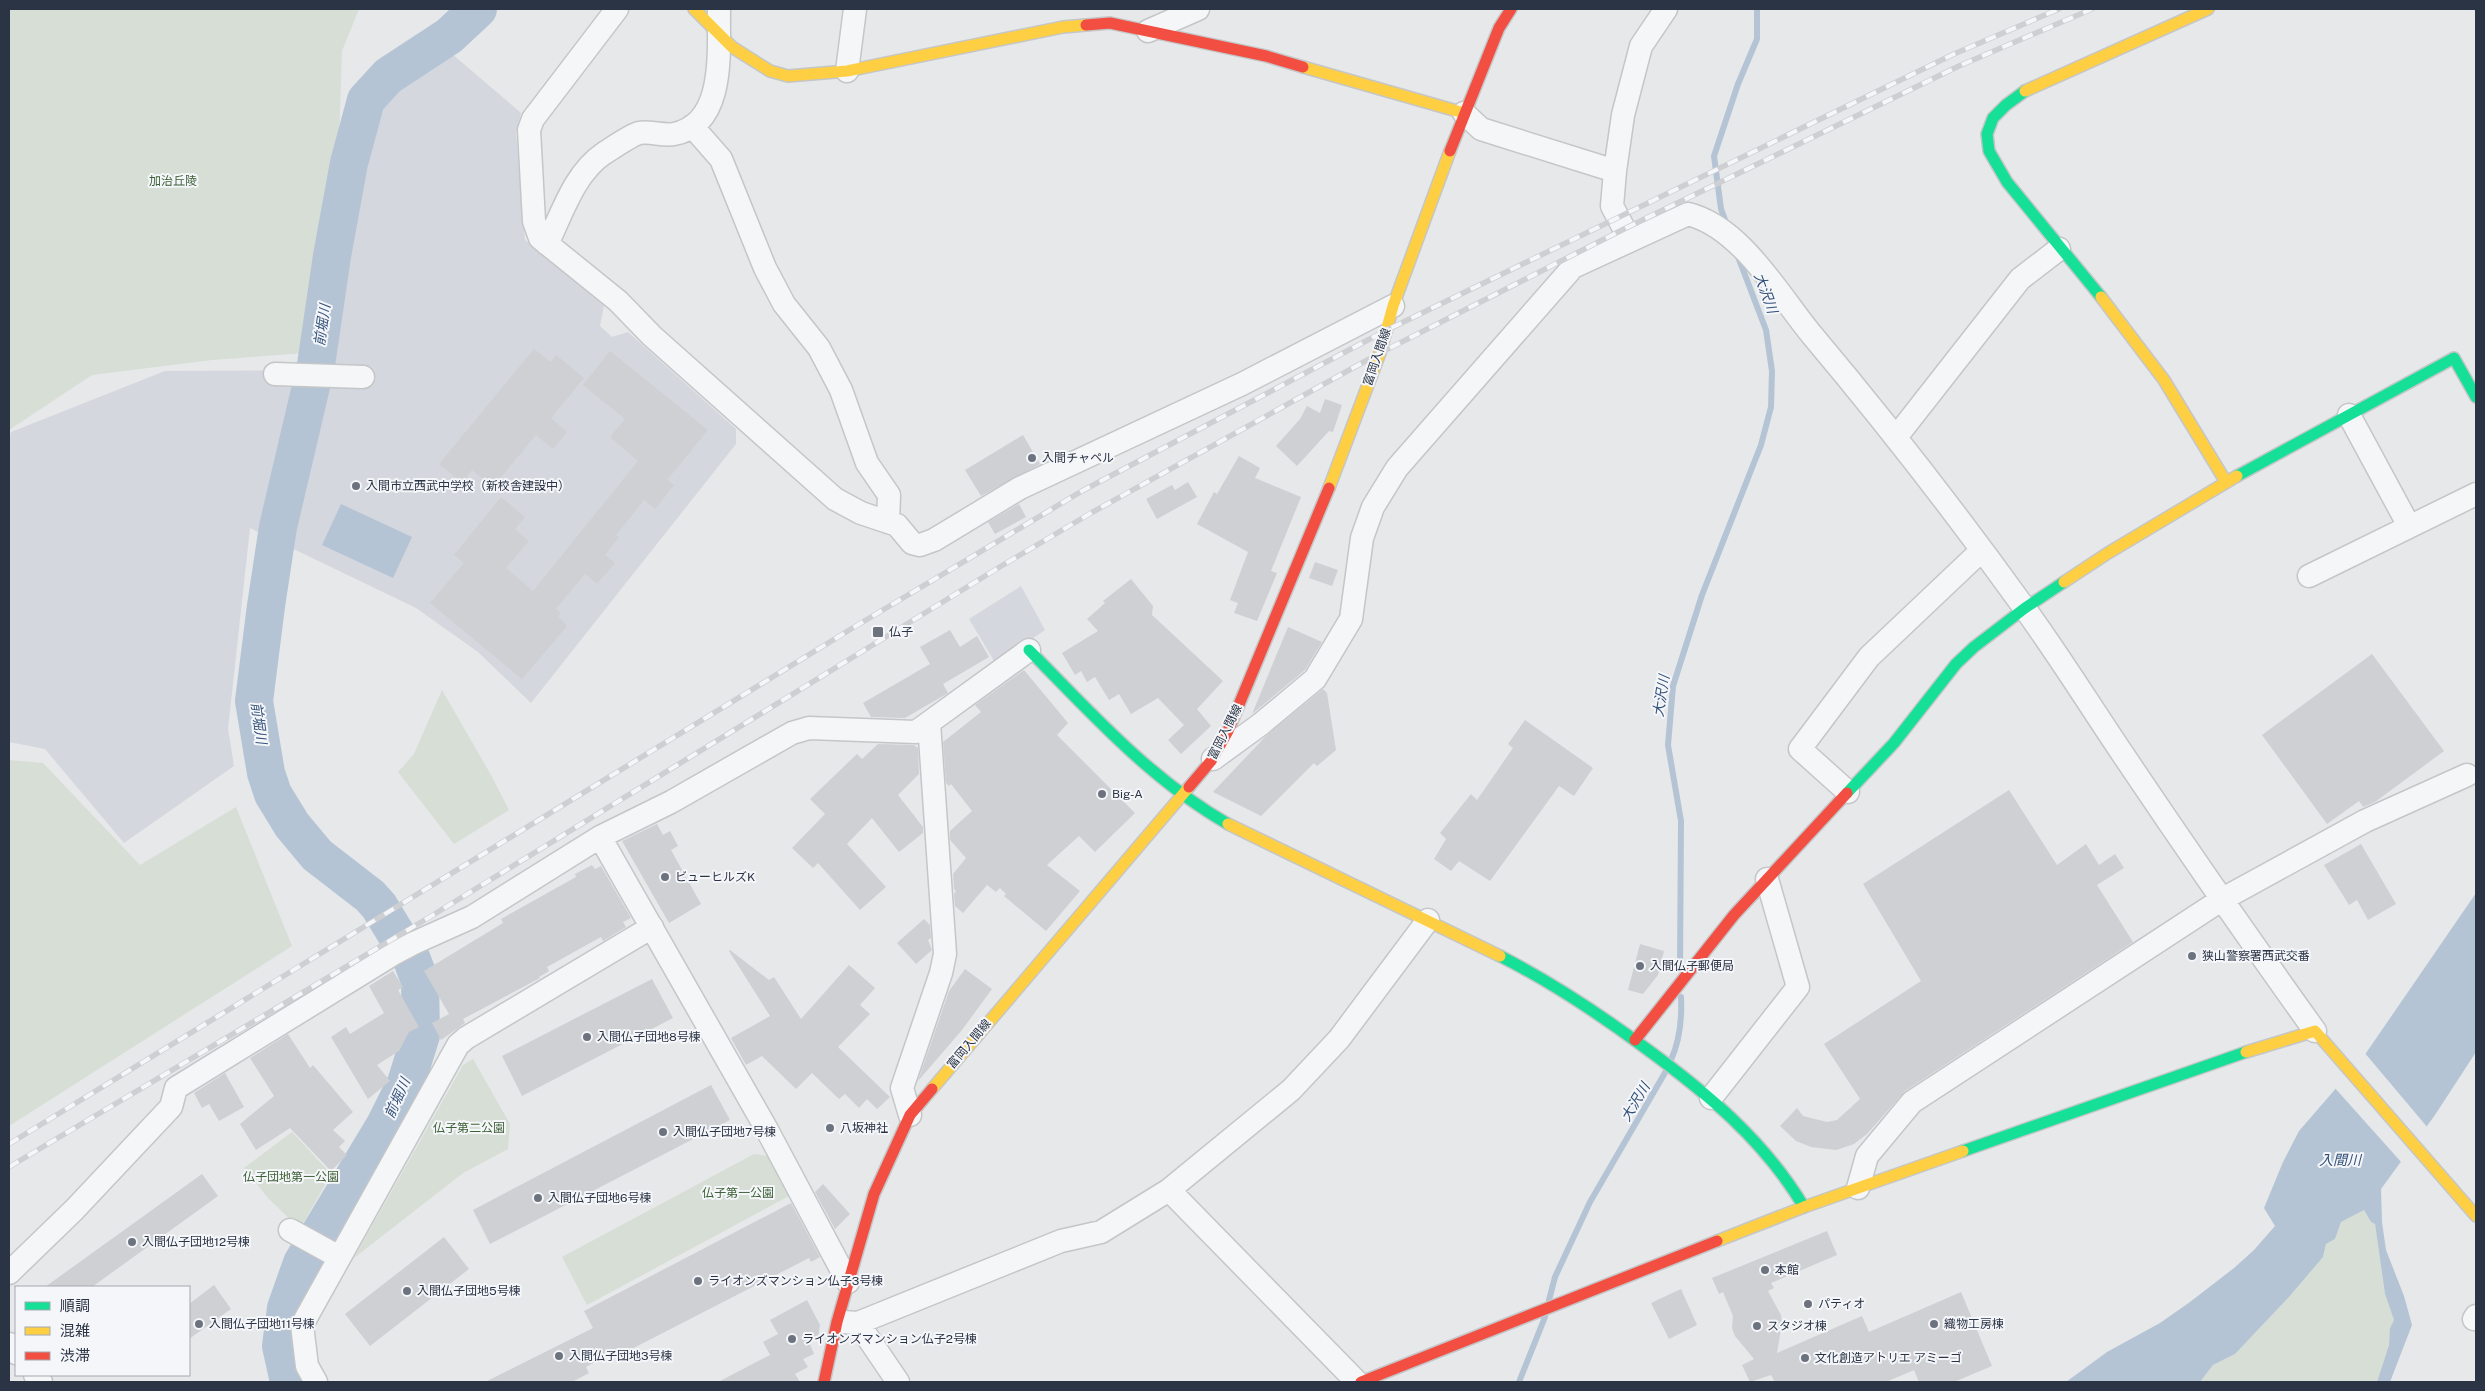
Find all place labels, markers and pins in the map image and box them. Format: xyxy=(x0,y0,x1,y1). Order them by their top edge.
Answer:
place label: 入間チャペル xyxy=(1042,451,1114,465)
marker: 入間チャペル xyxy=(1026,452,1038,464)
place label: 入間市立西武中学校（新校舎建設中） xyxy=(366,479,570,493)
marker: 入間市立西武中学校（新校舎建設中） xyxy=(350,480,362,492)
marker: 仏子 xyxy=(871,625,885,639)
place label: 仏子 xyxy=(889,625,913,639)
place label: Big-A xyxy=(1112,787,1143,801)
marker: Big-A xyxy=(1096,788,1108,800)
place label: ビューヒルズK xyxy=(675,870,755,884)
marker: ビューヒルズK xyxy=(659,871,671,883)
place label: 狭山警察署西武交番 xyxy=(2202,949,2310,963)
marker: 狭山警察署西武交番 xyxy=(2186,950,2198,962)
place label: 入間仏子郵便局 xyxy=(1650,959,1734,973)
marker: 入間仏子郵便局 xyxy=(1634,960,1646,972)
place label: 入間仏子団地8号棟 xyxy=(597,1030,701,1044)
marker: 入間仏子団地8号棟 xyxy=(581,1031,593,1043)
place label: 八坂神社 xyxy=(840,1121,888,1135)
marker: 八坂神社 xyxy=(824,1122,836,1134)
place label: 入間仏子団地7号棟 xyxy=(673,1125,776,1139)
marker: 入間仏子団地7号棟 xyxy=(657,1126,669,1138)
place label: 入間仏子団地6号棟 xyxy=(548,1191,651,1205)
marker: 入間仏子団地6号棟 xyxy=(532,1192,544,1204)
place label: 入間仏子団地12号棟 xyxy=(142,1235,250,1249)
marker: 入間仏子団地12号棟 xyxy=(126,1236,138,1248)
place label: 本館 xyxy=(1775,1263,1799,1277)
marker: 本館 xyxy=(1759,1264,1771,1276)
place label: ライオンズマンション仏子3号棟 xyxy=(708,1274,883,1288)
marker: ライオンズマンション仏子3号棟 xyxy=(692,1275,704,1287)
place label: 入間仏子団地5号棟 xyxy=(417,1284,521,1298)
marker: 入間仏子団地5号棟 xyxy=(401,1285,413,1297)
place label: パティオ xyxy=(1818,1297,1865,1311)
marker: パティオ xyxy=(1802,1298,1814,1310)
place label: 入間仏子団地11号棟 xyxy=(209,1317,315,1331)
place label: 織物工房棟 xyxy=(1944,1317,2004,1331)
marker: 入間仏子団地11号棟 xyxy=(193,1318,205,1330)
marker: 織物工房棟 xyxy=(1928,1318,1940,1330)
place label: スタジオ棟 xyxy=(1767,1319,1827,1333)
marker: スタジオ棟 xyxy=(1751,1320,1763,1332)
place label: ライオンズマンション仏子2号棟 xyxy=(802,1332,977,1346)
marker: ライオンズマンション仏子2号棟 xyxy=(786,1333,798,1345)
place label: 入間仏子団地3号棟 xyxy=(569,1349,673,1363)
marker: 入間仏子団地3号棟 xyxy=(553,1350,565,1362)
place label: 文化創造アトリエ アミーゴ xyxy=(1815,1351,1962,1365)
marker: 文化創造アトリエ アミーゴ xyxy=(1799,1352,1811,1364)

